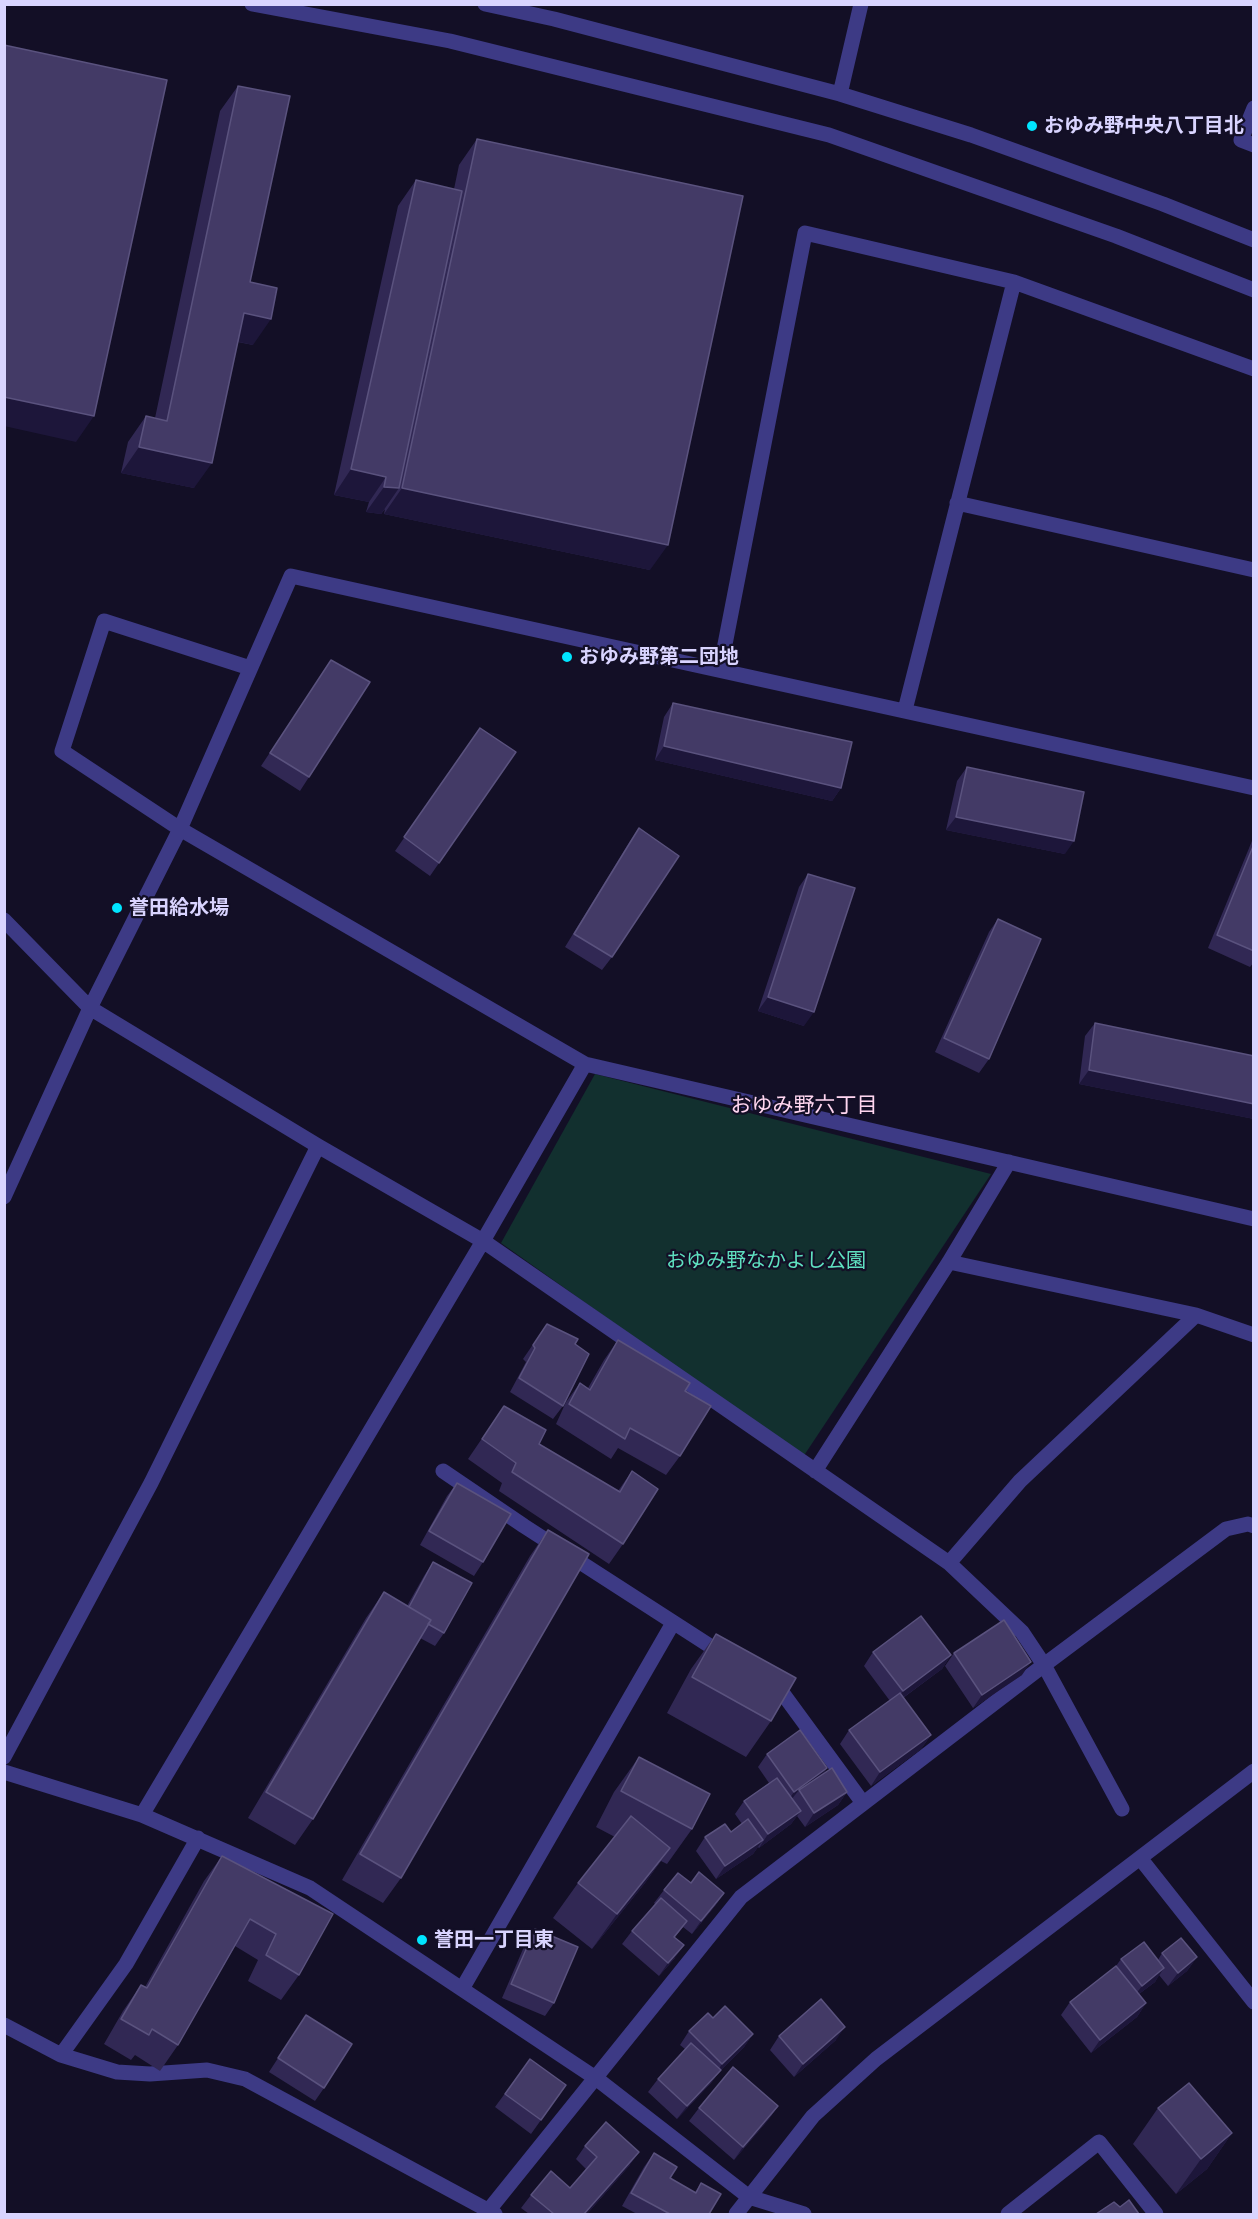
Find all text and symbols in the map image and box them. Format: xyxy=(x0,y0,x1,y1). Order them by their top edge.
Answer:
place label: おゆみ野中央八丁目北 xyxy=(1044,114,1244,138)
marker: おゆみ野中央八丁目北 xyxy=(1025,119,1039,133)
place label: おゆみ野第二団地 xyxy=(579,645,739,669)
marker: おゆみ野第二団地 xyxy=(560,650,574,664)
place label: 誉田給水場 xyxy=(129,896,229,920)
marker: 誉田給水場 xyxy=(110,901,124,915)
district label: おゆみ野六丁目 xyxy=(731,1093,877,1119)
park label: おゆみ野なかよし公園 xyxy=(666,1249,866,1273)
place label: 誉田一丁目東 xyxy=(434,1928,554,1952)
marker: 誉田一丁目東 xyxy=(415,1933,429,1947)

